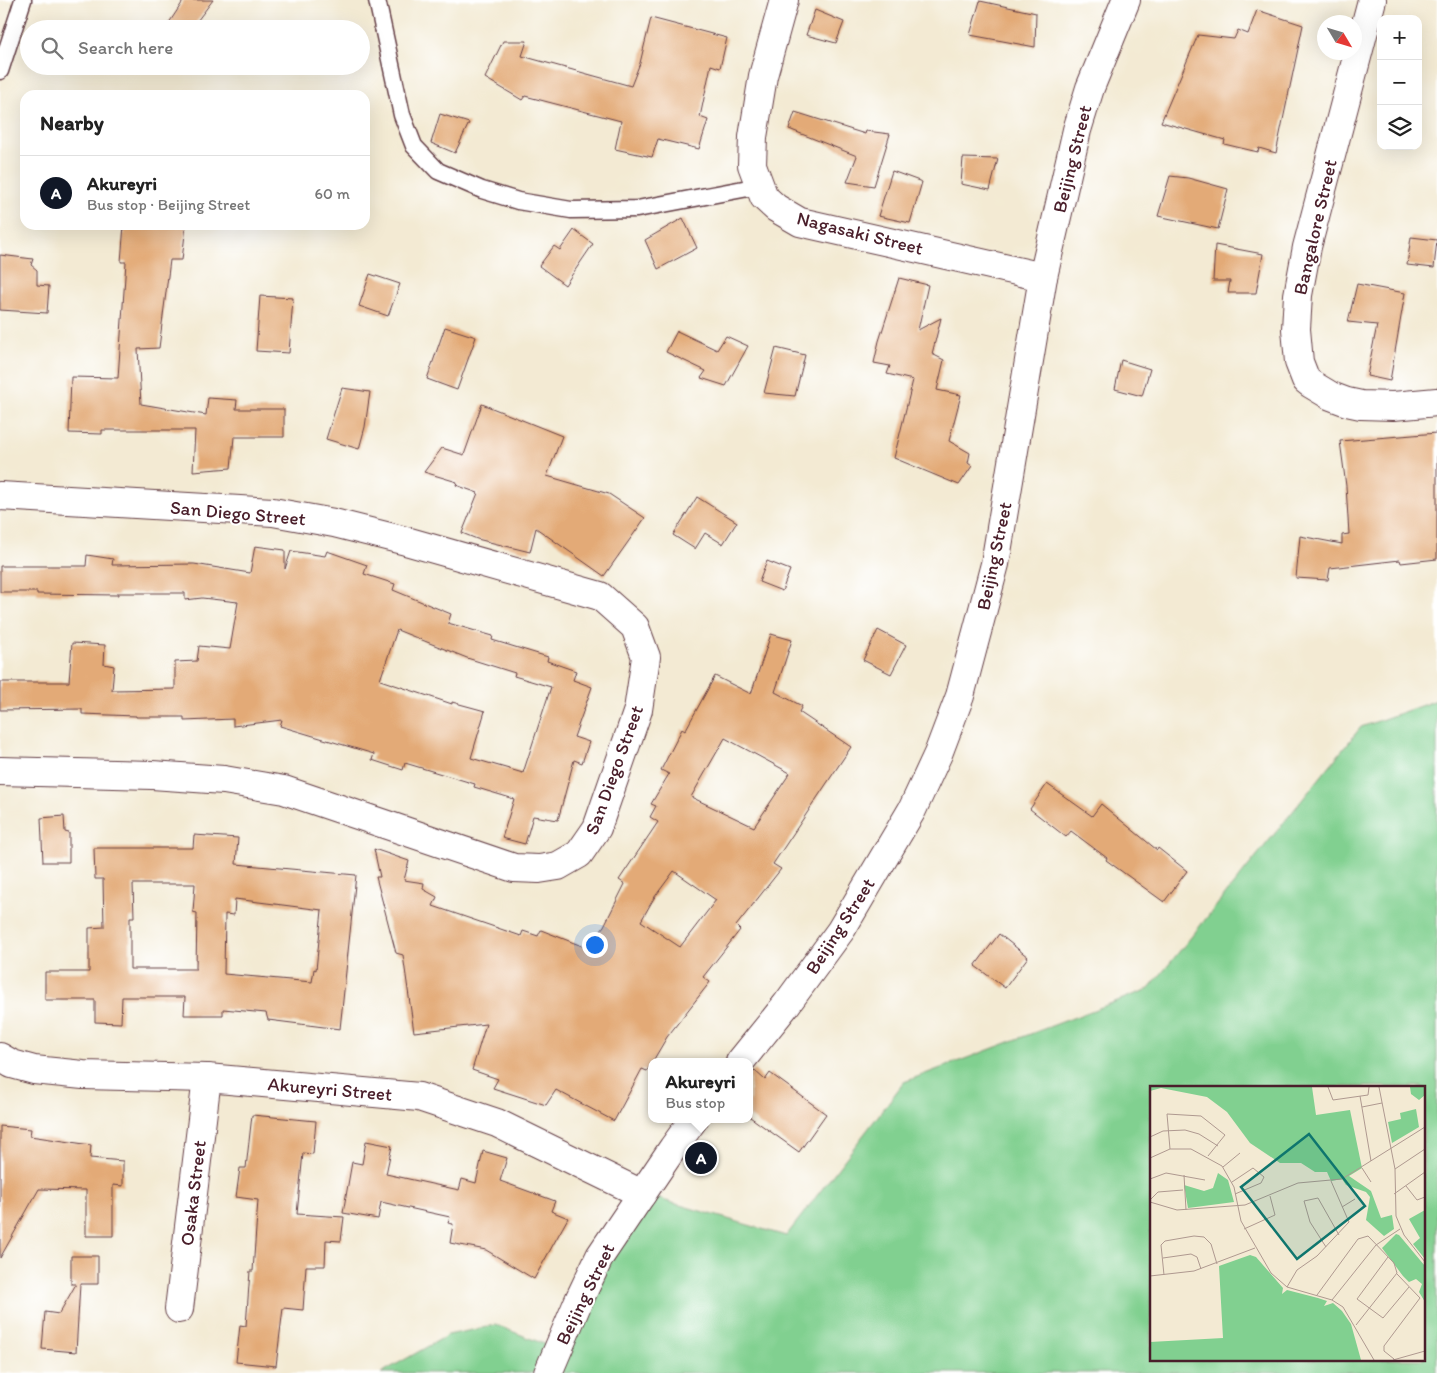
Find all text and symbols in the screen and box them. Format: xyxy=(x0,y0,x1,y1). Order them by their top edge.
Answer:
north arrow xyxy=(1317,15,1362,60)
map controls xyxy=(1377,15,1422,150)
button: + xyxy=(1377,15,1422,60)
search box xyxy=(20,20,370,75)
icon: search xyxy=(38,34,66,62)
text: Search here xyxy=(78,36,173,59)
button: − xyxy=(1377,60,1422,105)
street label: Beijing Street xyxy=(1048,103,1096,215)
button: layers xyxy=(1377,105,1422,150)
text: Nearby xyxy=(40,110,104,135)
street label: Bangalore Street xyxy=(1288,157,1342,297)
text: Akureyri xyxy=(87,172,157,195)
text: A xyxy=(51,184,61,203)
text: 60 m xyxy=(315,184,350,203)
text: Bus stop · Beijing Street xyxy=(87,195,250,214)
street label: Nagasaki Street xyxy=(794,206,926,260)
street label: San Diego Street xyxy=(169,496,307,530)
street label: Beijing Street xyxy=(971,500,1017,612)
street label: San Diego Street xyxy=(580,702,648,838)
street label: Beijing Street xyxy=(800,874,880,978)
your location xyxy=(582,932,608,958)
popup xyxy=(648,1058,753,1123)
text: Akureyri xyxy=(665,1070,736,1093)
street label: Akureyri Street xyxy=(267,1072,393,1106)
inset map xyxy=(1150,1086,1424,1360)
text: Bus stop xyxy=(665,1093,725,1112)
street label: Osaka Street xyxy=(175,1139,211,1247)
pin: A xyxy=(685,1139,717,1177)
street label: Beijing Street xyxy=(551,1239,619,1349)

